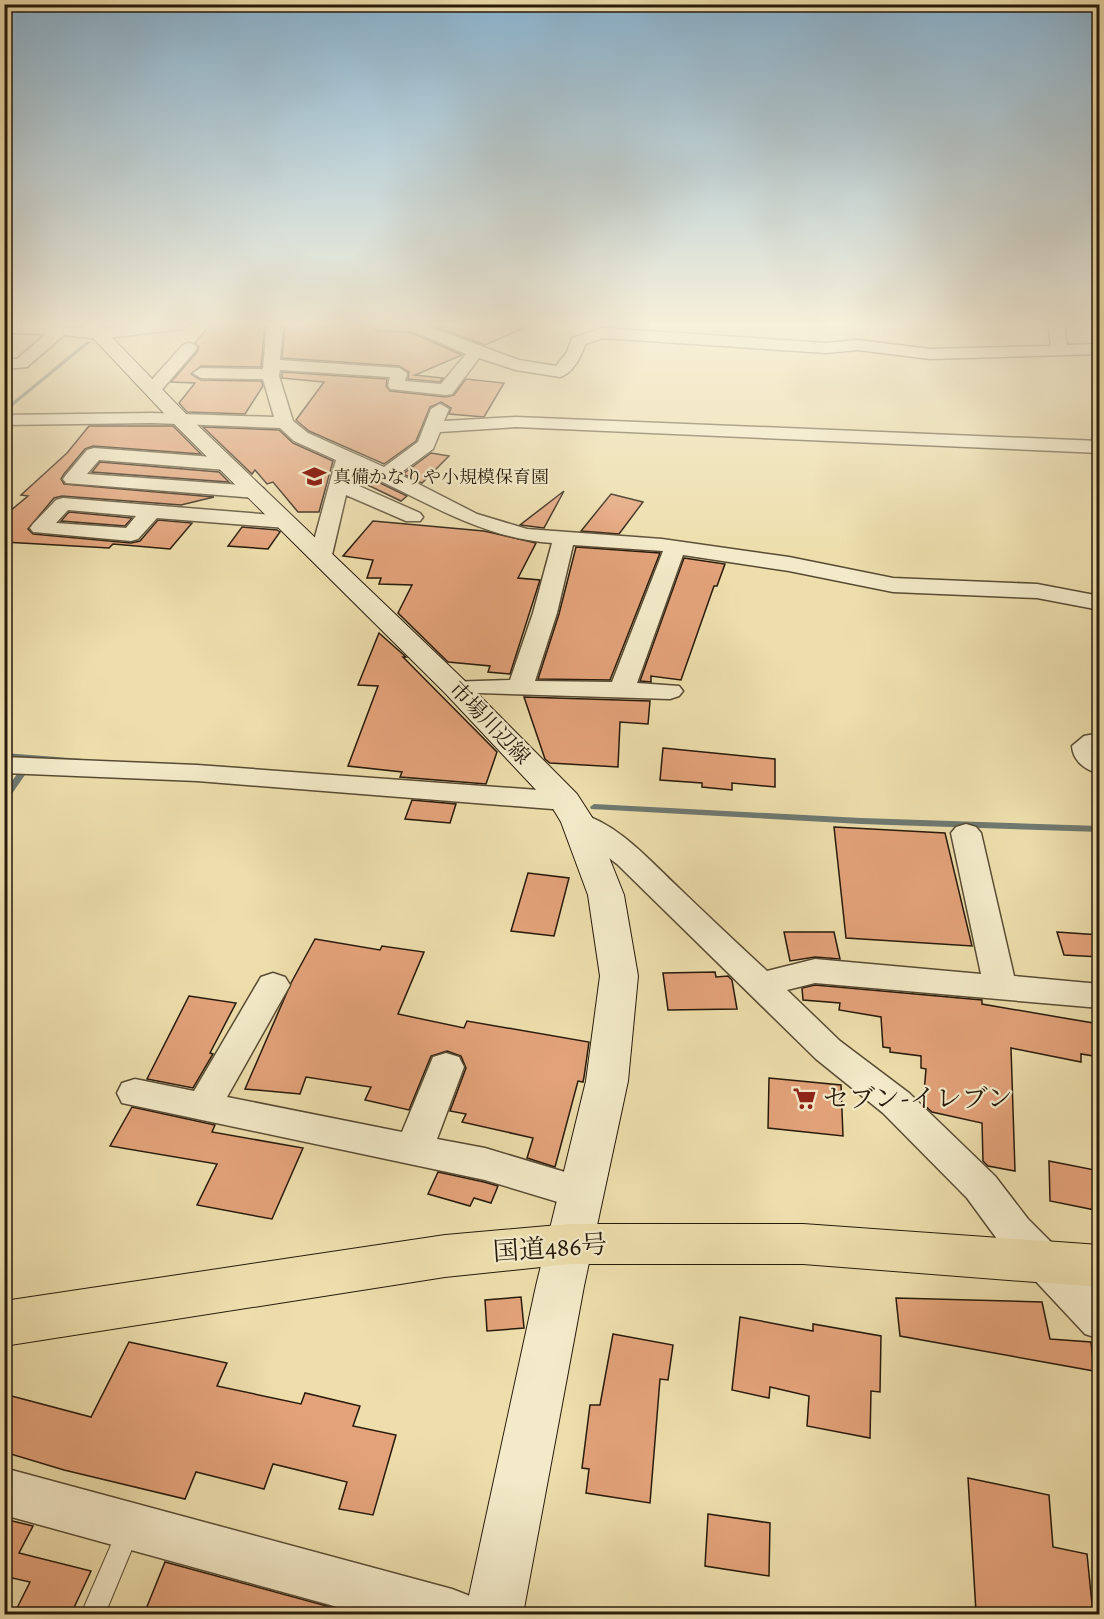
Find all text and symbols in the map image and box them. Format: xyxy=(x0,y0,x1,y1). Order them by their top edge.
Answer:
school or university icon: 真備かなりや小規模保育園 xyxy=(302,464,328,490)
place label: 真備かなりや小規模保育園 xyxy=(333,465,549,489)
street label: 市場川辺線 xyxy=(443,676,537,770)
place label: セブン-イレブン xyxy=(823,1081,1013,1116)
supermarket icon: セブン-イレブン xyxy=(792,1085,818,1111)
street label: 国道486号 xyxy=(492,1227,608,1269)

